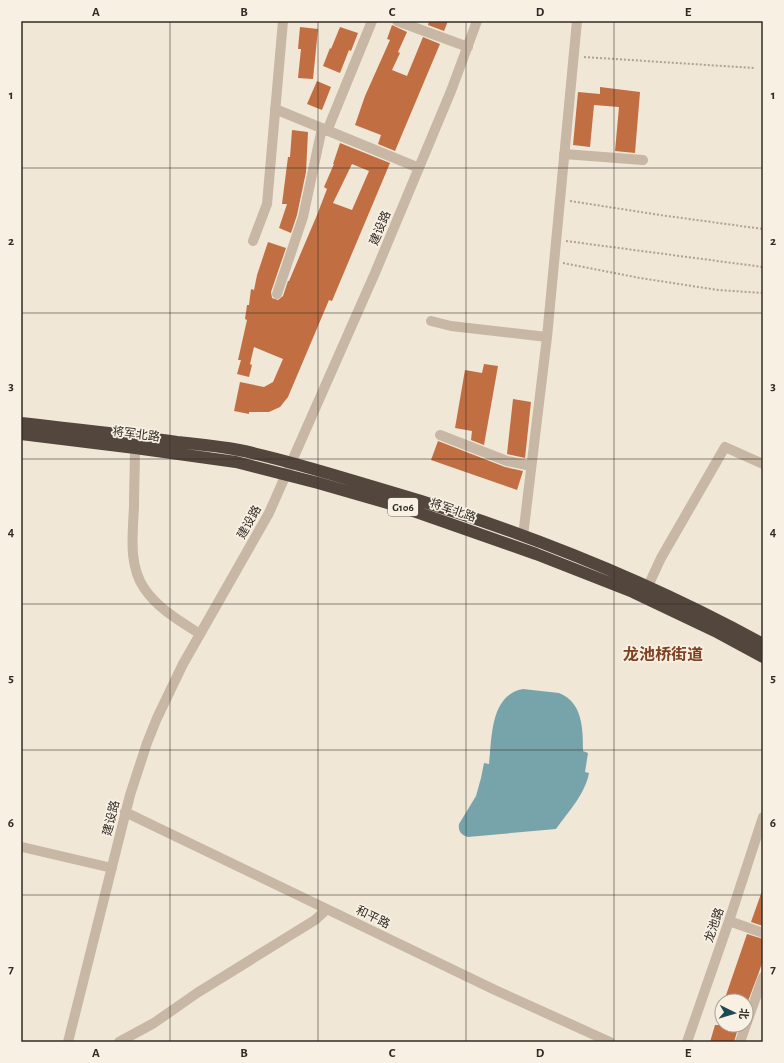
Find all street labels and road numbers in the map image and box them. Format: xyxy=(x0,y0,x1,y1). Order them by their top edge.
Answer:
street label: 建设路 xyxy=(367,209,393,247)
street label: 将军北路 xyxy=(111,424,161,443)
street label: 将军北路 xyxy=(428,496,478,523)
road number: G106 xyxy=(388,498,418,516)
street label: 建设路 xyxy=(234,503,263,541)
street label: 建设路 xyxy=(100,799,121,837)
street label: 和平路 xyxy=(354,903,392,930)
street label: 龙池路 xyxy=(702,906,726,944)

